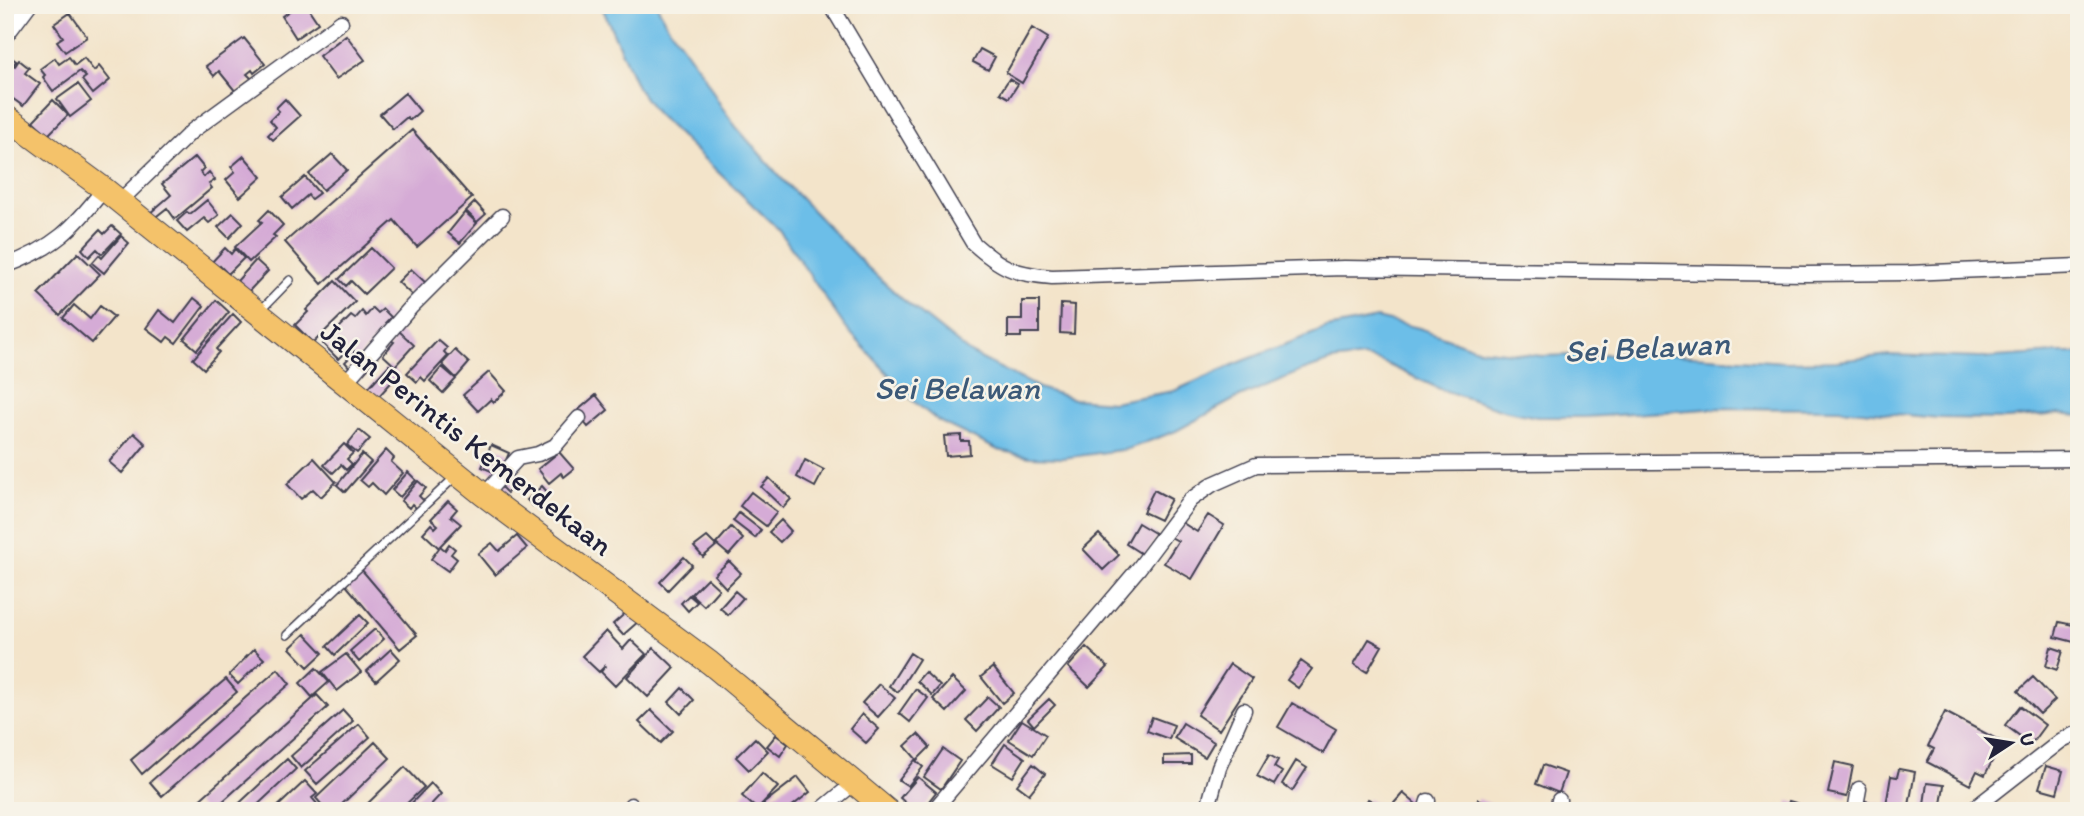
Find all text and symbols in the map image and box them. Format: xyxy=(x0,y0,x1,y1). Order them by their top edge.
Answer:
street label: Jalan Perintis Kemerdekaan xyxy=(314,312,620,564)
water label: Sei Belawan xyxy=(1563,324,1732,370)
water label: Sei Belawan xyxy=(874,369,1041,407)
north arrow xyxy=(1976,708,2046,778)
text: U xyxy=(2015,731,2040,748)

